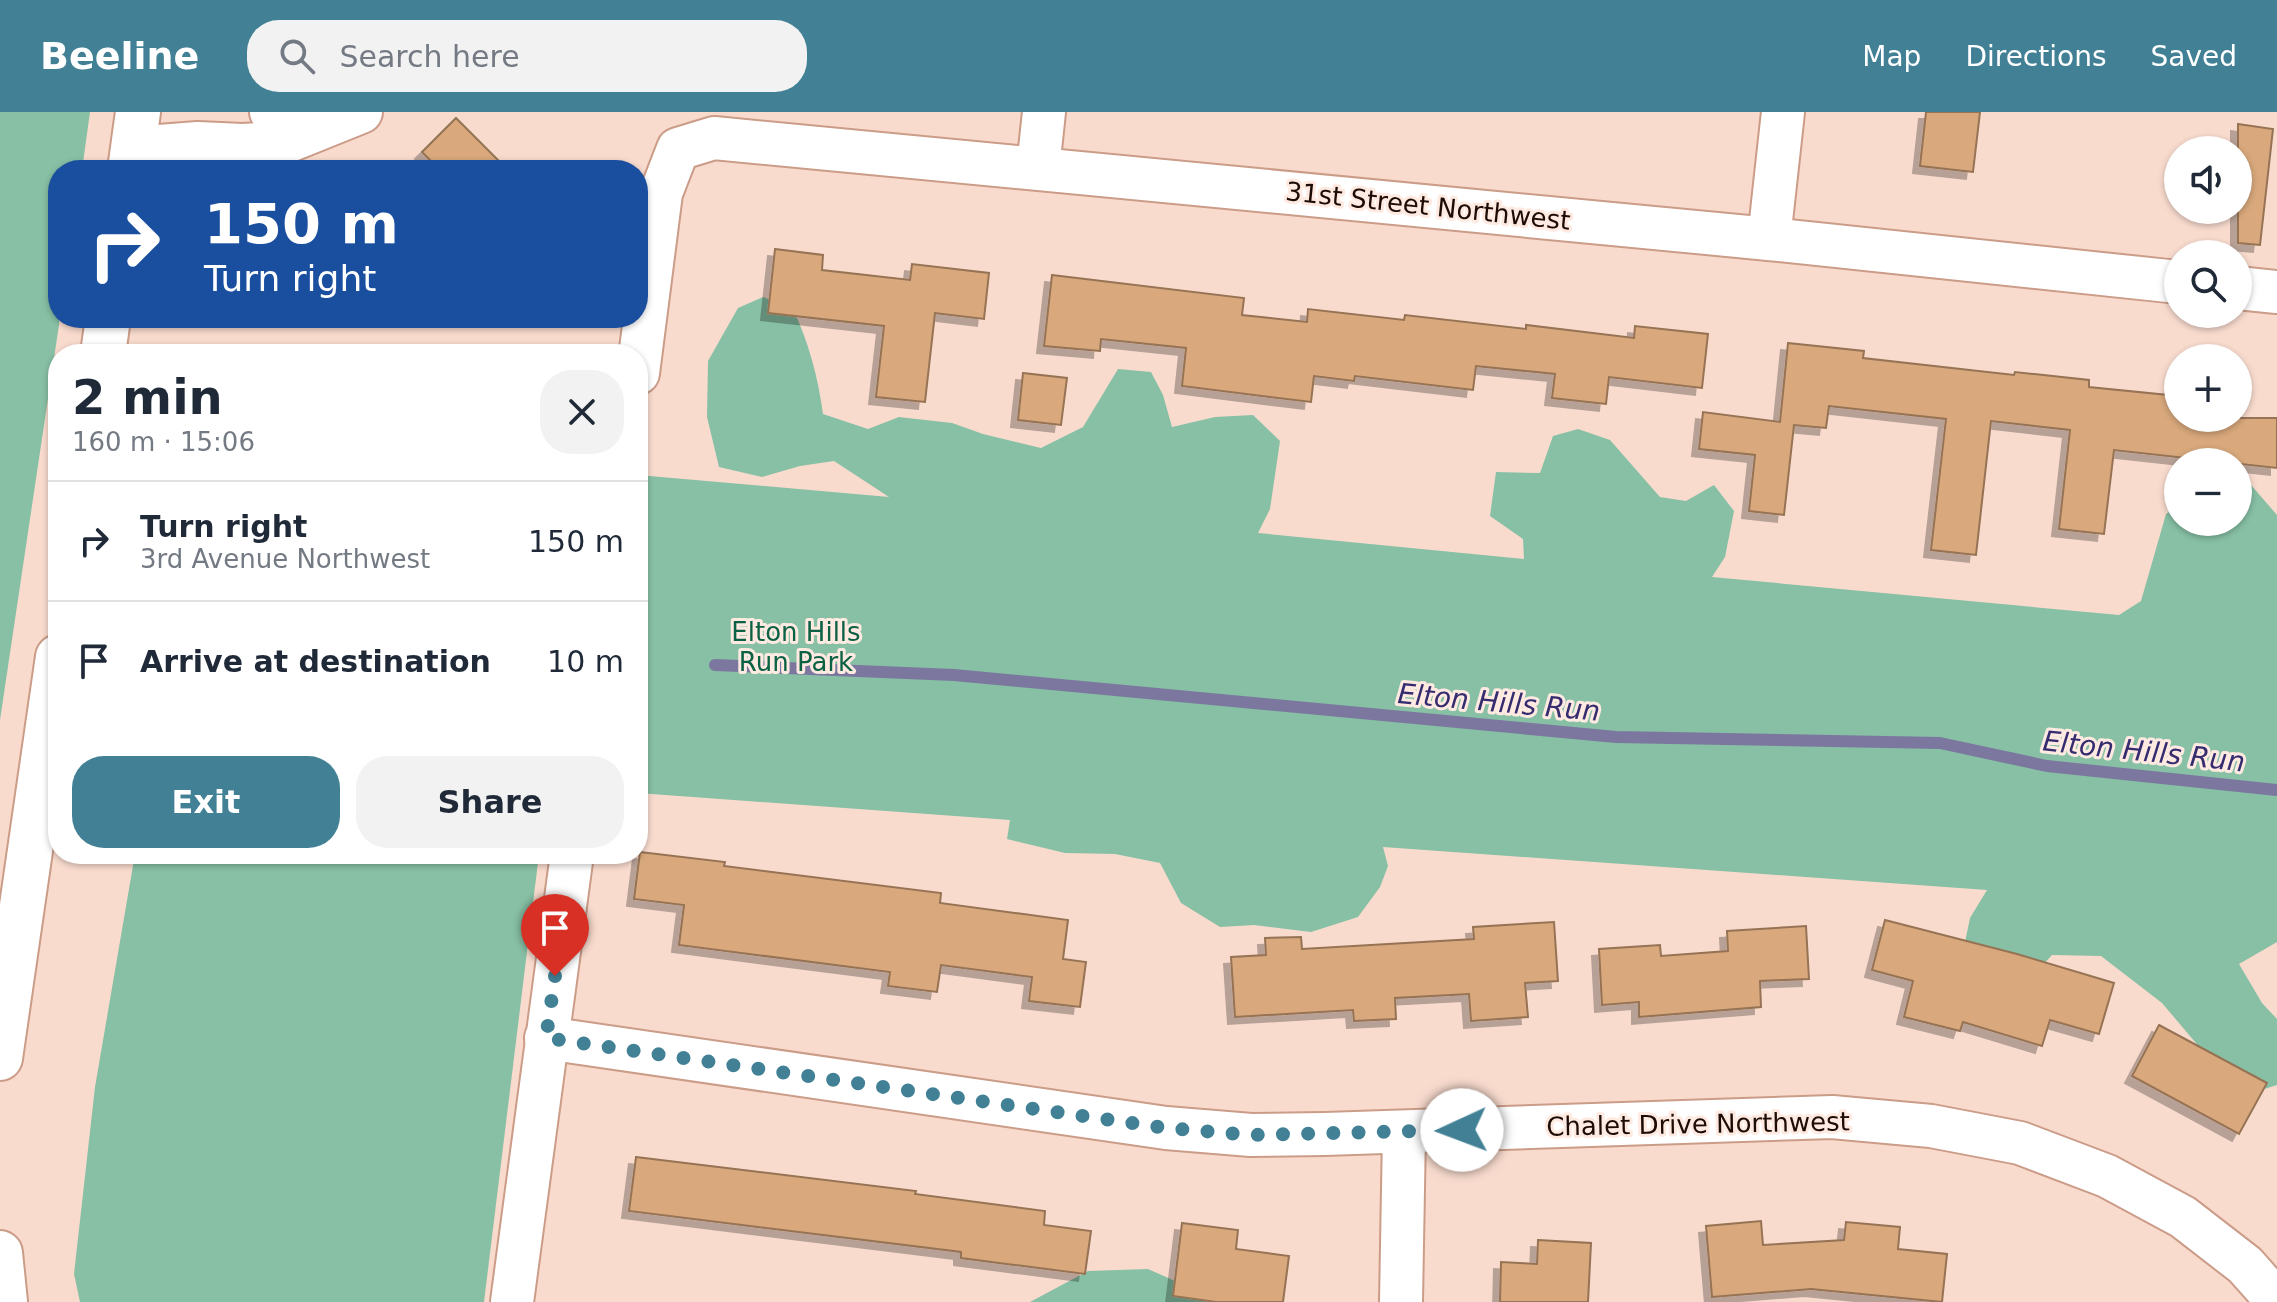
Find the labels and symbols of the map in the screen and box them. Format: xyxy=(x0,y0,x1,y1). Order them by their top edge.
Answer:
street label: 31st Street Northwest xyxy=(1284,176,1572,236)
park label: Elton Hills Run Park xyxy=(731,617,861,677)
water label: Elton Hills Run xyxy=(1396,677,1602,728)
water label: Elton Hills Run xyxy=(2041,724,2247,779)
pin xyxy=(521,894,589,976)
position arrow xyxy=(1420,1088,1504,1172)
street label: Chalet Drive Northwest xyxy=(1546,1106,1850,1142)

